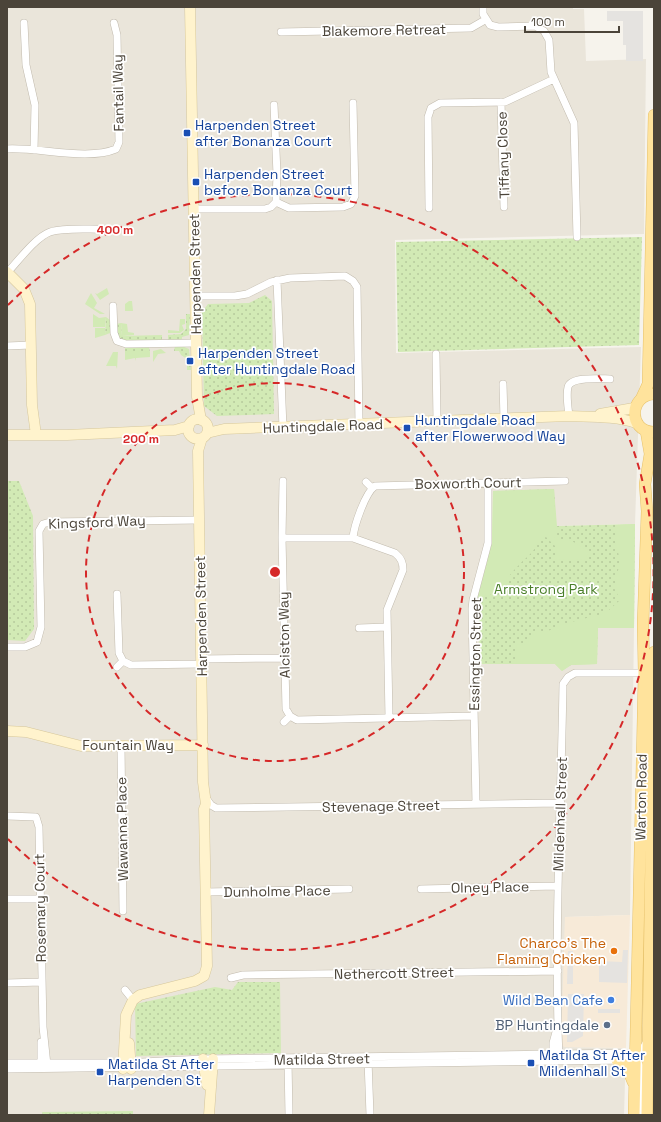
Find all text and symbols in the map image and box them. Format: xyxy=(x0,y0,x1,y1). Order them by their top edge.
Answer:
scale bar xyxy=(525,8,619,34)
text: 100 m xyxy=(531,14,565,30)
street label: Blakemore Retreat xyxy=(322,20,446,40)
street label: Fantail Way xyxy=(108,54,128,132)
street label: Tiffany Close xyxy=(492,111,514,199)
place label: Harpenden Street after Bonanza Court xyxy=(195,116,332,150)
marker: Harpenden Street after Bonanza Court xyxy=(182,128,192,138)
place label: Harpenden Street before Bonanza Court xyxy=(204,165,352,199)
marker: Harpenden Street before Bonanza Court xyxy=(191,177,201,187)
street label: Harpenden Street xyxy=(185,214,205,334)
text: 400 m xyxy=(97,222,133,238)
place label: Harpenden Street after Huntingdale Road xyxy=(198,344,355,378)
marker: Harpenden Street after Huntingdale Road xyxy=(185,356,195,366)
place label: Huntingdale Road after Flowerwood Way xyxy=(415,411,566,445)
street label: Huntingdale Road xyxy=(263,415,383,437)
marker: Huntingdale Road after Flowerwood Way xyxy=(402,423,412,433)
text: 200 m xyxy=(123,431,159,447)
street label: Boxworth Court xyxy=(414,473,522,493)
street label: Kingsford Way xyxy=(48,511,146,533)
street label: Harpenden Street xyxy=(191,556,211,676)
centre of rings xyxy=(268,565,282,579)
park label: Armstrong Park xyxy=(494,580,598,598)
street label: Alciston Way xyxy=(274,591,294,679)
street label: Essington Street xyxy=(465,597,485,711)
street label: Fountain Way xyxy=(82,736,174,754)
street label: Warton Road xyxy=(631,753,651,841)
street label: Mildenhall Street xyxy=(549,756,571,872)
street label: Wawanna Place xyxy=(112,777,132,881)
street label: Stevenage Street xyxy=(322,796,440,816)
street label: Rosemary Court xyxy=(30,854,50,962)
street label: Olney Place xyxy=(451,877,529,897)
street label: Dunholme Place xyxy=(223,881,331,901)
place label: Charco's The Flaming Chicken xyxy=(497,934,606,968)
marker: Charco's The Flaming Chicken xyxy=(609,946,619,956)
street label: Nethercott Street xyxy=(334,963,454,983)
place label: Wild Bean Cafe xyxy=(503,991,603,1009)
marker: Wild Bean Cafe xyxy=(606,995,616,1005)
place label: BP Huntingdale xyxy=(495,1016,599,1034)
marker: BP Huntingdale xyxy=(602,1020,612,1030)
place label: Matilda St After Mildenhall St xyxy=(539,1046,645,1080)
street label: Matilda Street xyxy=(274,1049,370,1069)
place label: Matilda St After Harpenden St xyxy=(108,1055,214,1089)
marker: Matilda St After Mildenhall St xyxy=(526,1058,536,1068)
marker: Matilda St After Harpenden St xyxy=(95,1067,105,1077)

